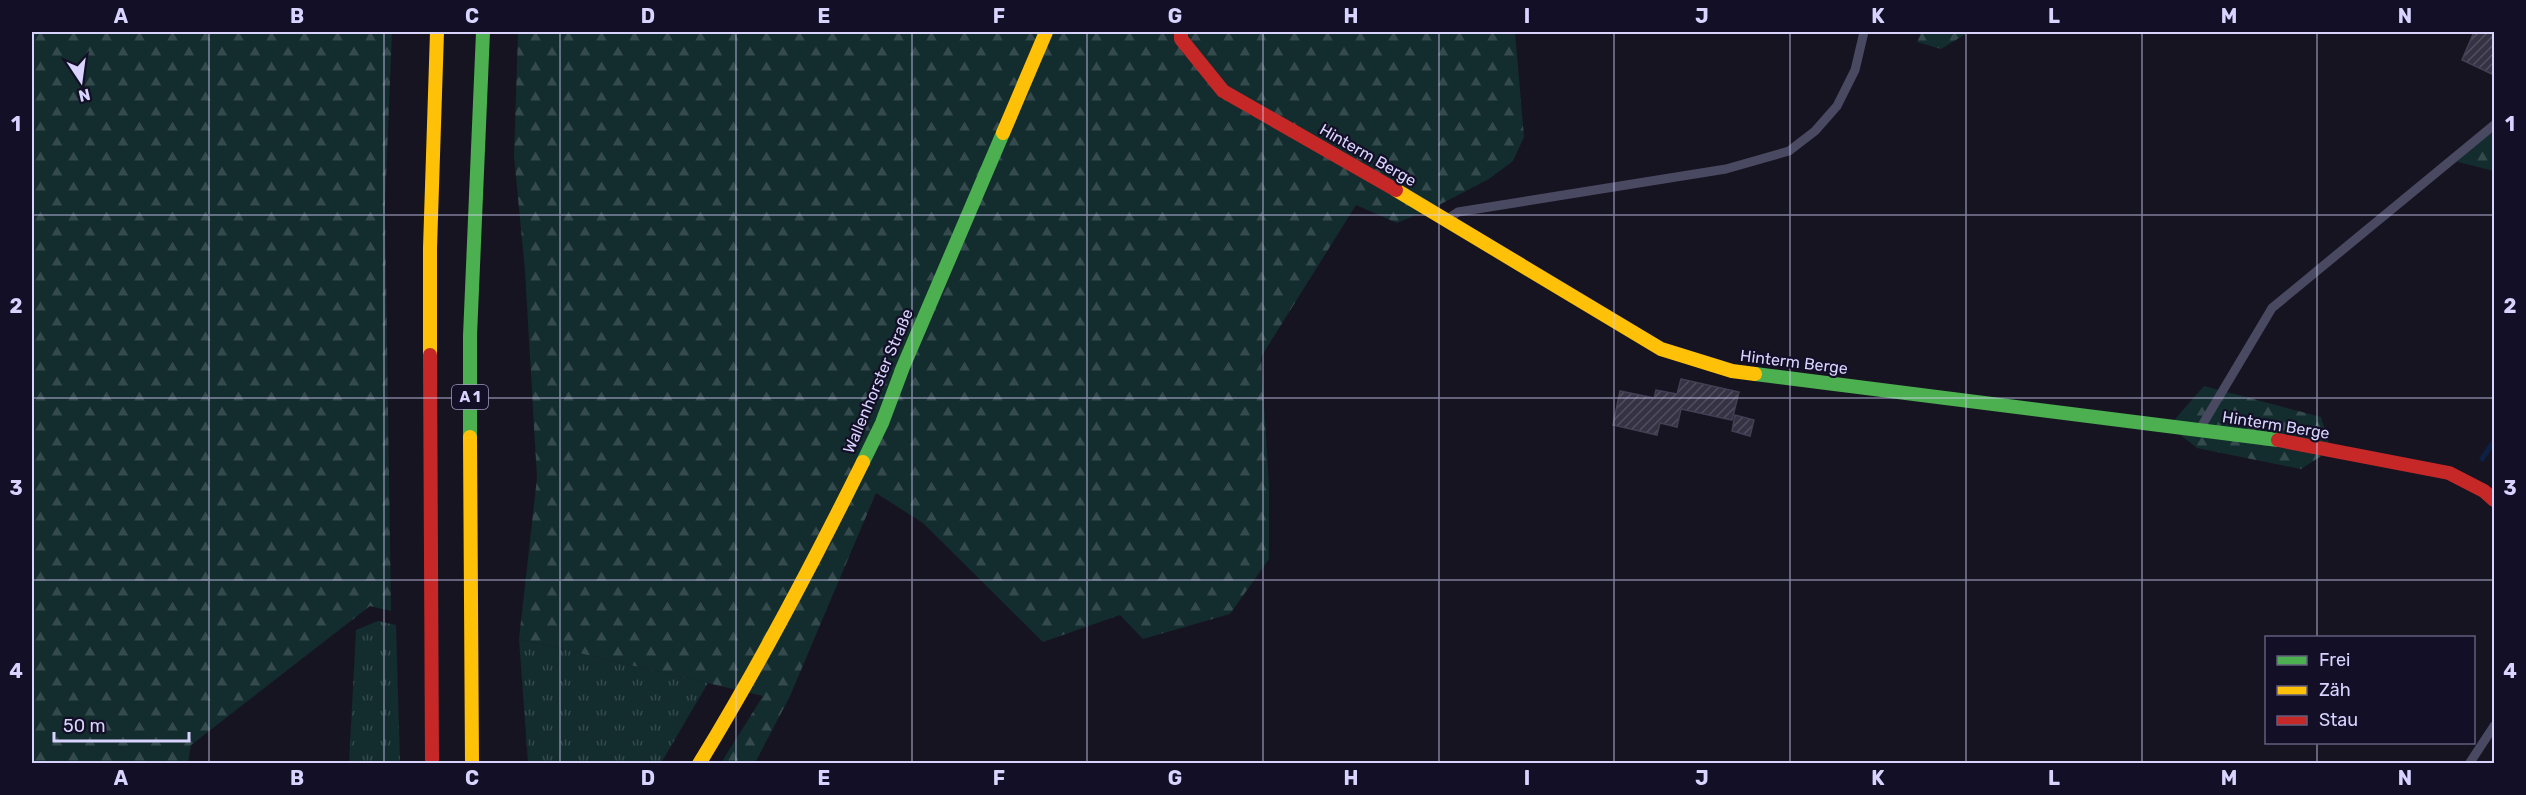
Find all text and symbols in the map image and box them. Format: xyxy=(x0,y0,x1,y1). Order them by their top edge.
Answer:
text: A xyxy=(114,4,129,28)
text: B xyxy=(290,4,304,28)
text: C xyxy=(465,4,479,28)
text: D xyxy=(641,4,655,28)
text: E xyxy=(818,4,830,28)
text: F xyxy=(993,4,1005,28)
text: G xyxy=(1168,4,1182,28)
text: H xyxy=(1344,4,1358,28)
text: I xyxy=(1524,4,1530,28)
text: J xyxy=(1695,4,1709,28)
text: K xyxy=(1871,4,1885,28)
text: L xyxy=(2048,4,2060,28)
text: M xyxy=(2221,4,2237,28)
text: N xyxy=(2398,4,2412,28)
north arrow xyxy=(51,51,111,111)
text: N xyxy=(77,85,92,106)
text: 1 xyxy=(11,112,21,136)
text: 1 xyxy=(2505,112,2515,136)
street label: Hinterm Berge xyxy=(1316,120,1420,190)
text: 2 xyxy=(10,294,23,318)
text: 2 xyxy=(2504,294,2517,318)
street label: Wallenhorster Straße xyxy=(839,306,917,456)
street label: Hinterm Berge xyxy=(1739,346,1849,378)
road number: A 1 xyxy=(452,385,488,409)
street label: Hinterm Berge xyxy=(2221,407,2331,443)
text: 3 xyxy=(9,476,23,500)
text: 3 xyxy=(2503,476,2517,500)
legend xyxy=(2265,636,2475,744)
text: Frei xyxy=(2319,649,2350,671)
text: 4 xyxy=(9,659,23,683)
text: 4 xyxy=(2503,659,2517,683)
text: Zäh xyxy=(2319,679,2351,701)
scale bar xyxy=(54,705,189,743)
text: Stau xyxy=(2319,709,2358,731)
text: 50 m xyxy=(63,715,106,737)
text: A xyxy=(114,766,129,790)
text: B xyxy=(290,766,304,790)
text: C xyxy=(465,766,479,790)
text: D xyxy=(641,766,655,790)
text: E xyxy=(818,766,830,790)
text: F xyxy=(993,766,1005,790)
text: G xyxy=(1168,766,1182,790)
text: H xyxy=(1344,766,1358,790)
text: I xyxy=(1524,766,1530,790)
text: J xyxy=(1695,766,1709,790)
text: K xyxy=(1871,766,1885,790)
text: L xyxy=(2048,766,2060,790)
text: M xyxy=(2221,766,2237,790)
text: N xyxy=(2398,766,2412,790)

